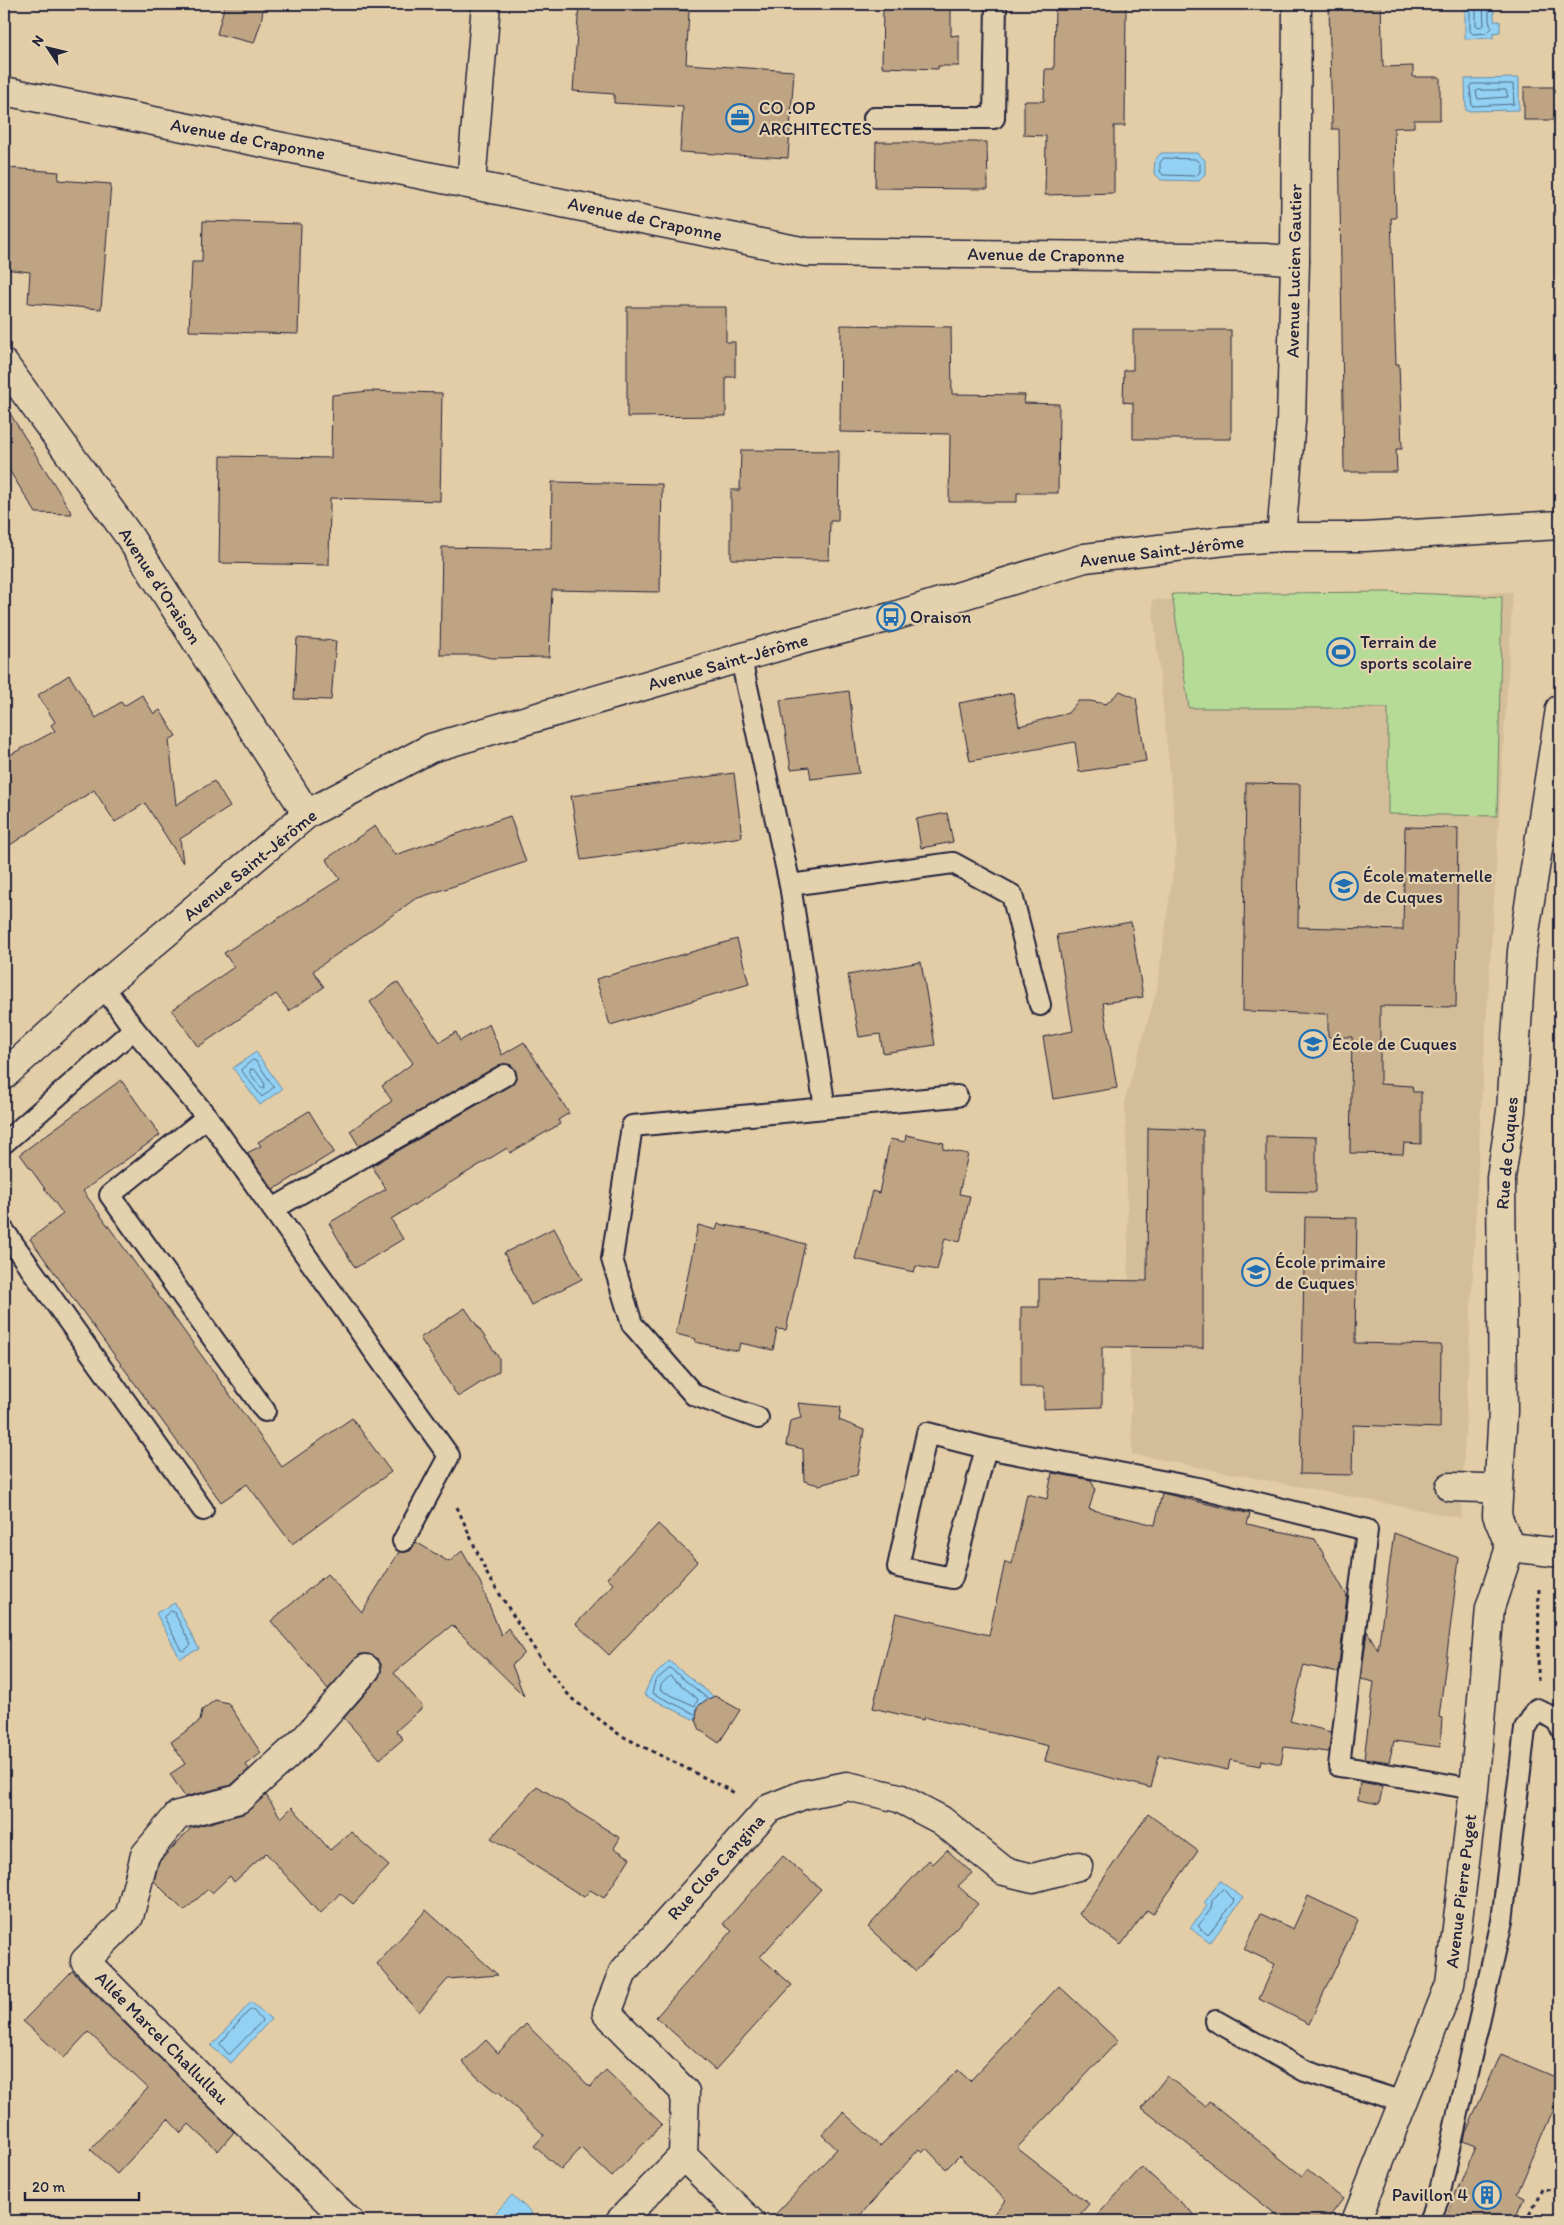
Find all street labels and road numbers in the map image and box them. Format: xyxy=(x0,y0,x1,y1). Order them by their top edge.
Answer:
street label: Avenue de Craponne xyxy=(169,113,327,165)
street label: Avenue Lucien Gautier xyxy=(1281,183,1307,358)
street label: Avenue de Craponne xyxy=(566,192,724,246)
street label: Avenue de Craponne xyxy=(967,243,1125,267)
street label: Avenue d'Oraison xyxy=(114,523,206,649)
street label: Avenue Saint-Jérôme xyxy=(1079,530,1245,572)
street label: Avenue Saint-Jérôme xyxy=(645,629,811,695)
street label: Avenue Saint-Jérôme xyxy=(179,804,321,926)
street label: Rue de Cuques xyxy=(1491,1096,1523,1210)
street label: Rue Clos Cangina xyxy=(663,1809,770,1925)
street label: Avenue Pierre Puget xyxy=(1441,1812,1481,1969)
street label: Allée Marcel Challullau xyxy=(91,1967,233,2109)

